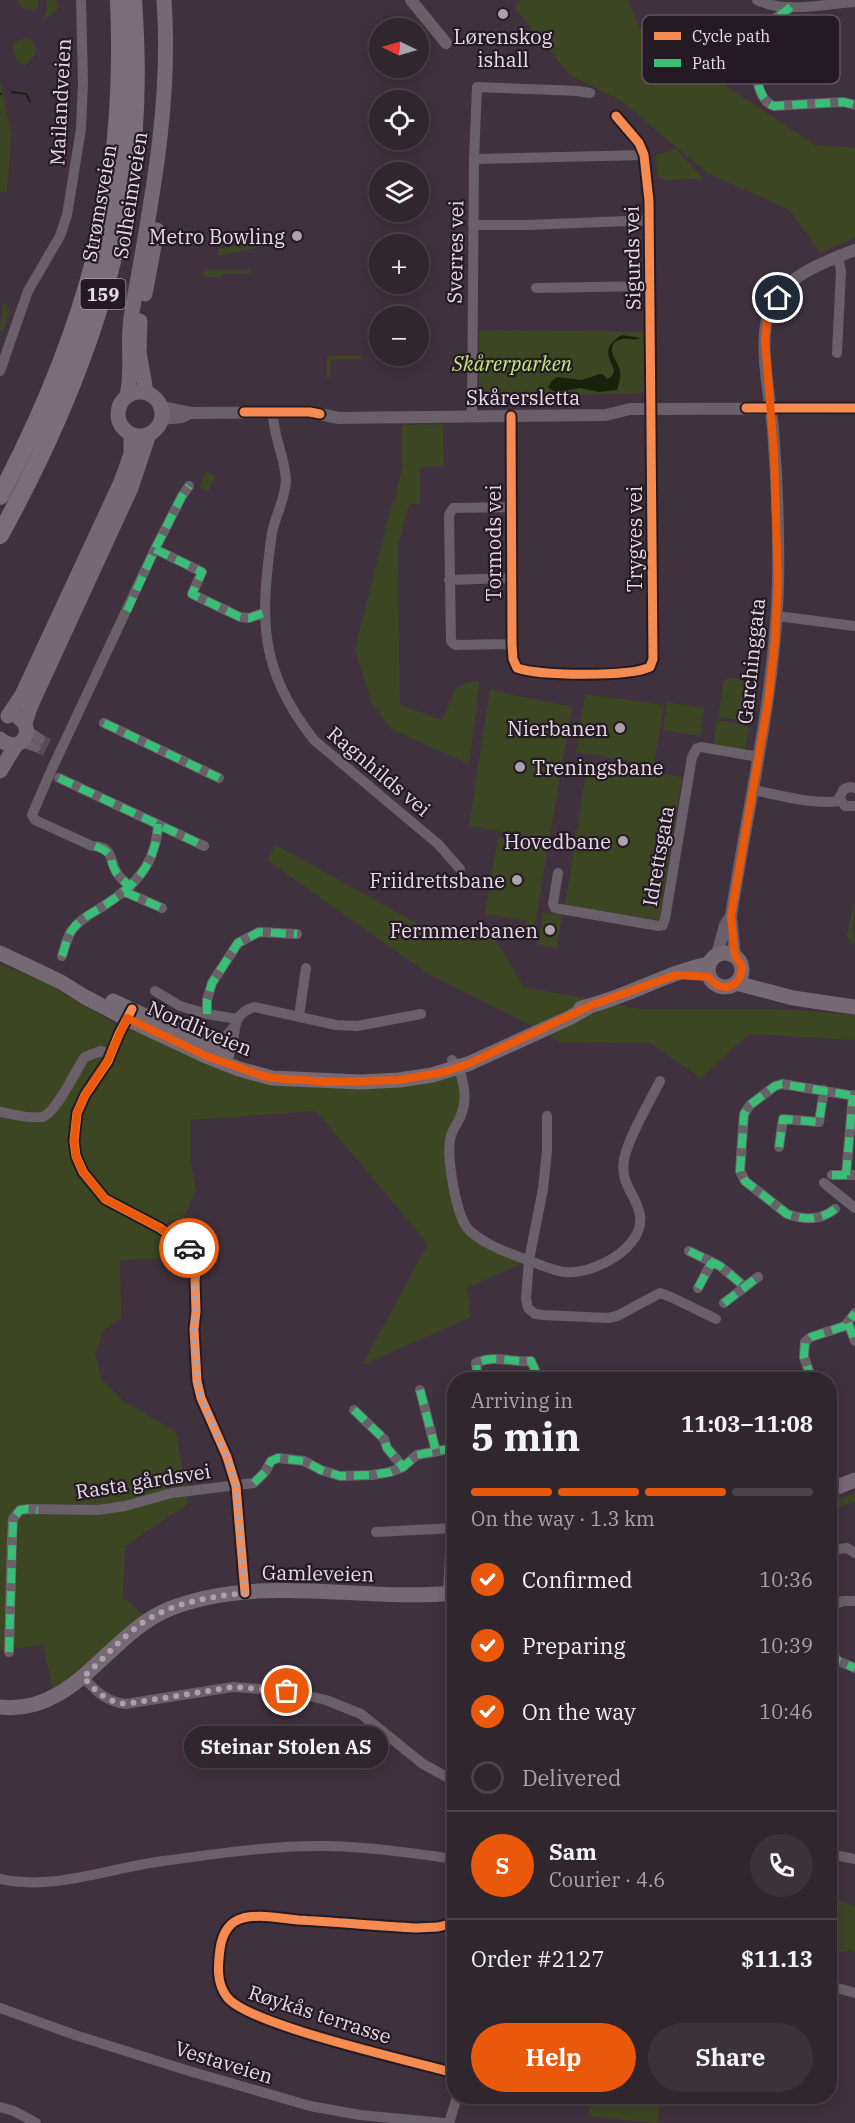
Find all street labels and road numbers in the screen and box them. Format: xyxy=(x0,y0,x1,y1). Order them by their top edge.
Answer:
street label: Mailandveien xyxy=(43,37,77,166)
street label: Solheimveien xyxy=(107,129,153,260)
street label: Strømsveien xyxy=(75,142,123,264)
street label: Sverres vei xyxy=(441,200,469,304)
street label: Sigurds vei xyxy=(618,206,646,310)
road number: 159 xyxy=(80,279,126,309)
street label: Skårersletta xyxy=(466,384,580,411)
street label: Tormods vei xyxy=(480,485,507,601)
street label: Trygves vei xyxy=(621,486,648,592)
street label: Garchinggata xyxy=(731,597,771,725)
street label: Ragnhilds vei xyxy=(322,720,436,822)
street label: Idrettsgata xyxy=(636,804,680,908)
street label: Nordliveien xyxy=(144,994,257,1062)
street label: Rasta gårdsvei xyxy=(73,1457,213,1505)
street label: Gamleveien xyxy=(262,1559,375,1587)
street label: Røykås terrasse xyxy=(245,1978,395,2050)
street label: Vestaveien xyxy=(172,2034,277,2090)

